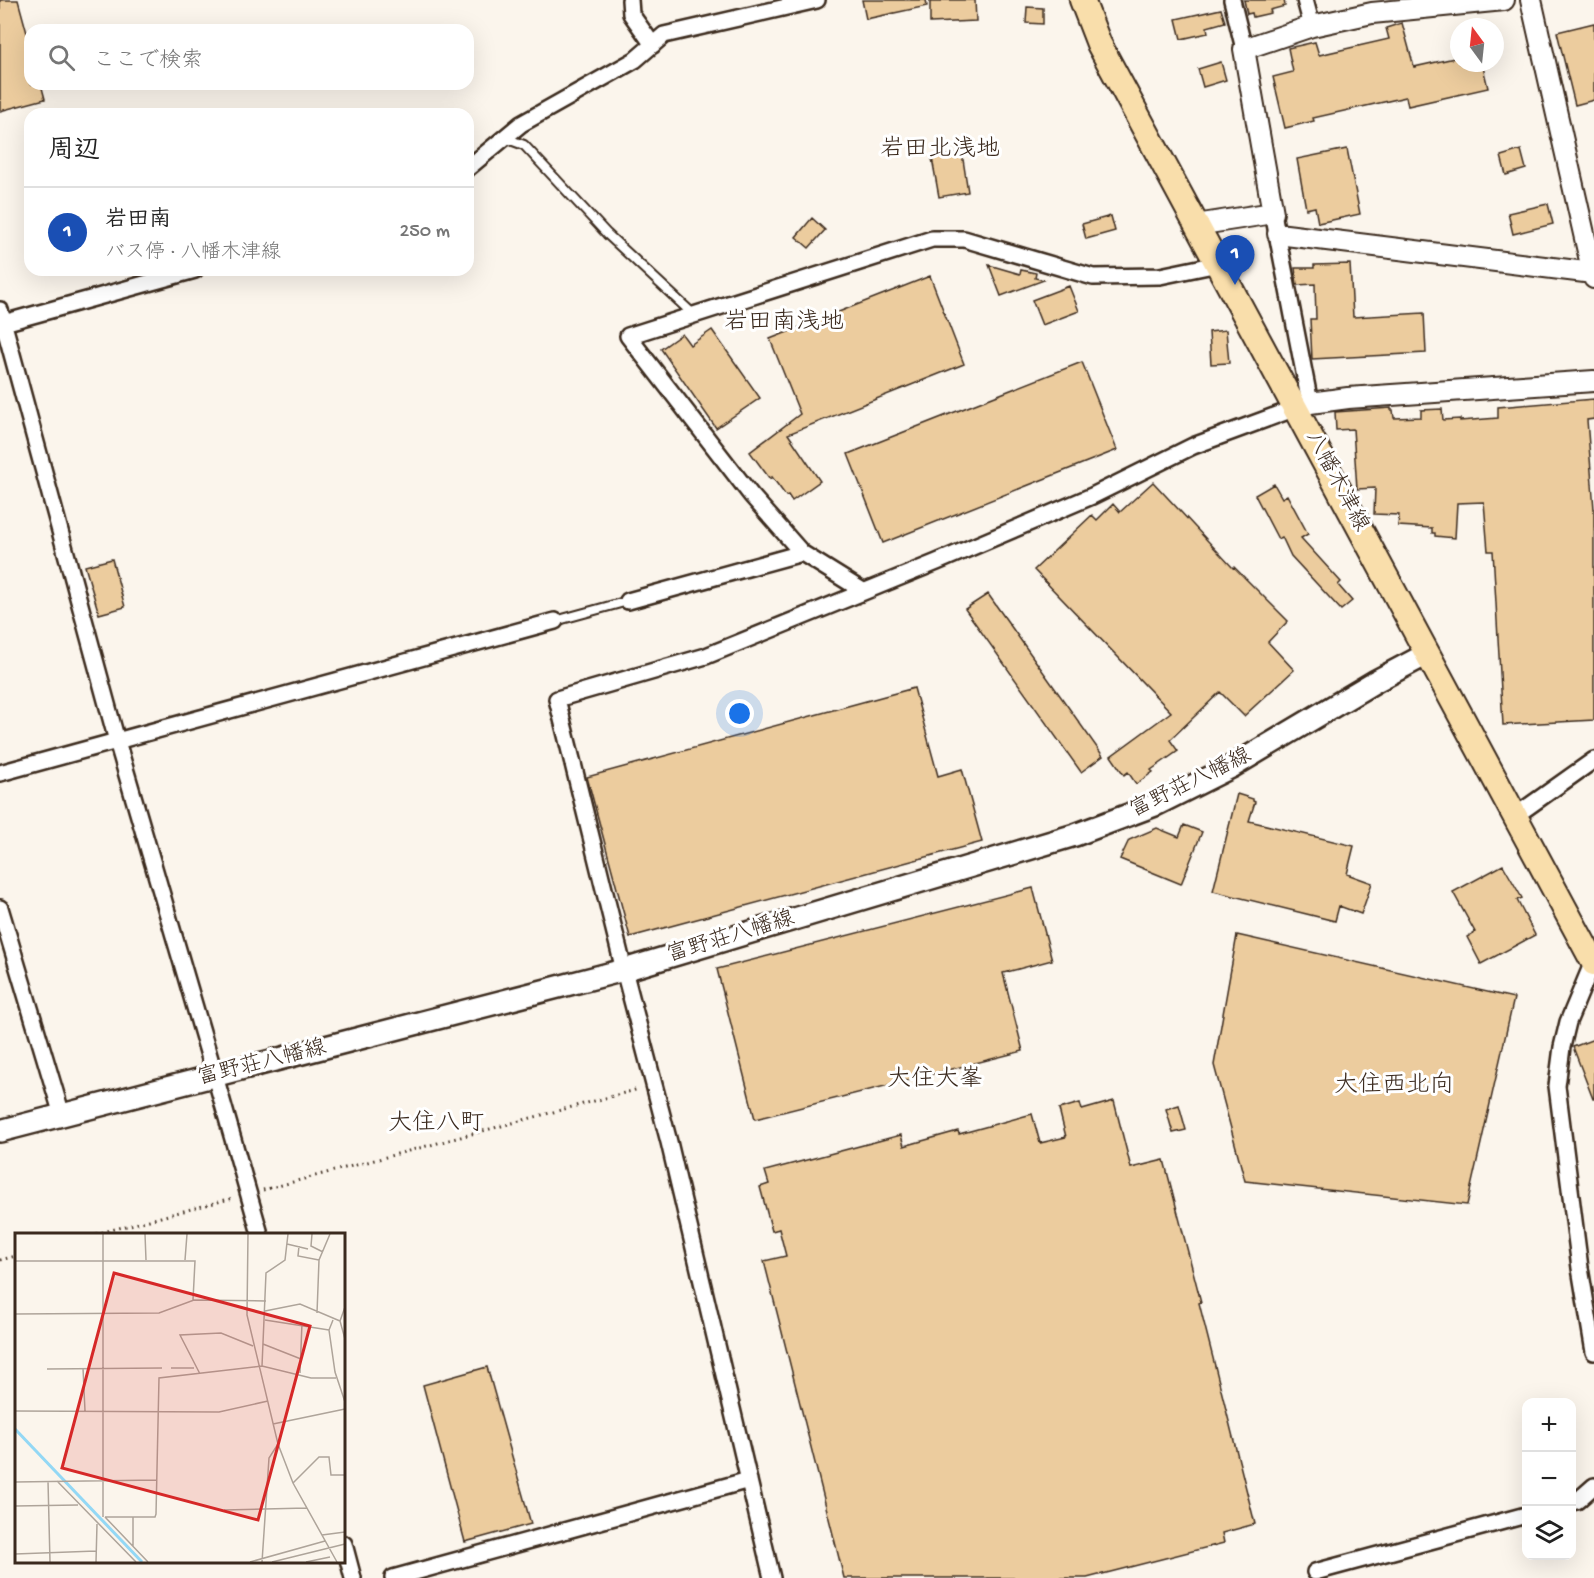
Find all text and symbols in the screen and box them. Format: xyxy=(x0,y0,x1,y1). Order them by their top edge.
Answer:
north arrow xyxy=(1450,18,1504,72)
search box xyxy=(24,24,474,90)
icon: search xyxy=(45,41,78,74)
text: ここで検索 xyxy=(93,49,203,75)
district label: 岩田北浅地 xyxy=(880,135,1000,165)
text: 周辺 xyxy=(48,137,100,168)
text: 岩田南 xyxy=(105,208,171,234)
text: 1 xyxy=(63,221,72,244)
text: 250 m xyxy=(399,221,450,244)
pin: 1 xyxy=(1216,236,1254,285)
text: バス停 · 八幡木津線 xyxy=(105,242,281,265)
district label: 岩田南浅地 xyxy=(724,308,844,338)
street label: 八幡木津線 xyxy=(1299,427,1374,537)
your location xyxy=(725,699,754,728)
street label: 富野荘八幡線 xyxy=(1126,742,1256,825)
street label: 富野荘八幡線 xyxy=(664,905,798,970)
street label: 富野荘八幡線 xyxy=(195,1034,329,1093)
district label: 大住大峯 xyxy=(887,1065,983,1095)
district label: 大住西北向 xyxy=(1334,1071,1454,1101)
district label: 大住八町 xyxy=(388,1109,484,1139)
inset map xyxy=(15,1233,345,1563)
map controls xyxy=(1522,1398,1576,1560)
button: + xyxy=(1522,1398,1576,1452)
button: − xyxy=(1522,1452,1576,1506)
button: layers xyxy=(1522,1506,1576,1560)

